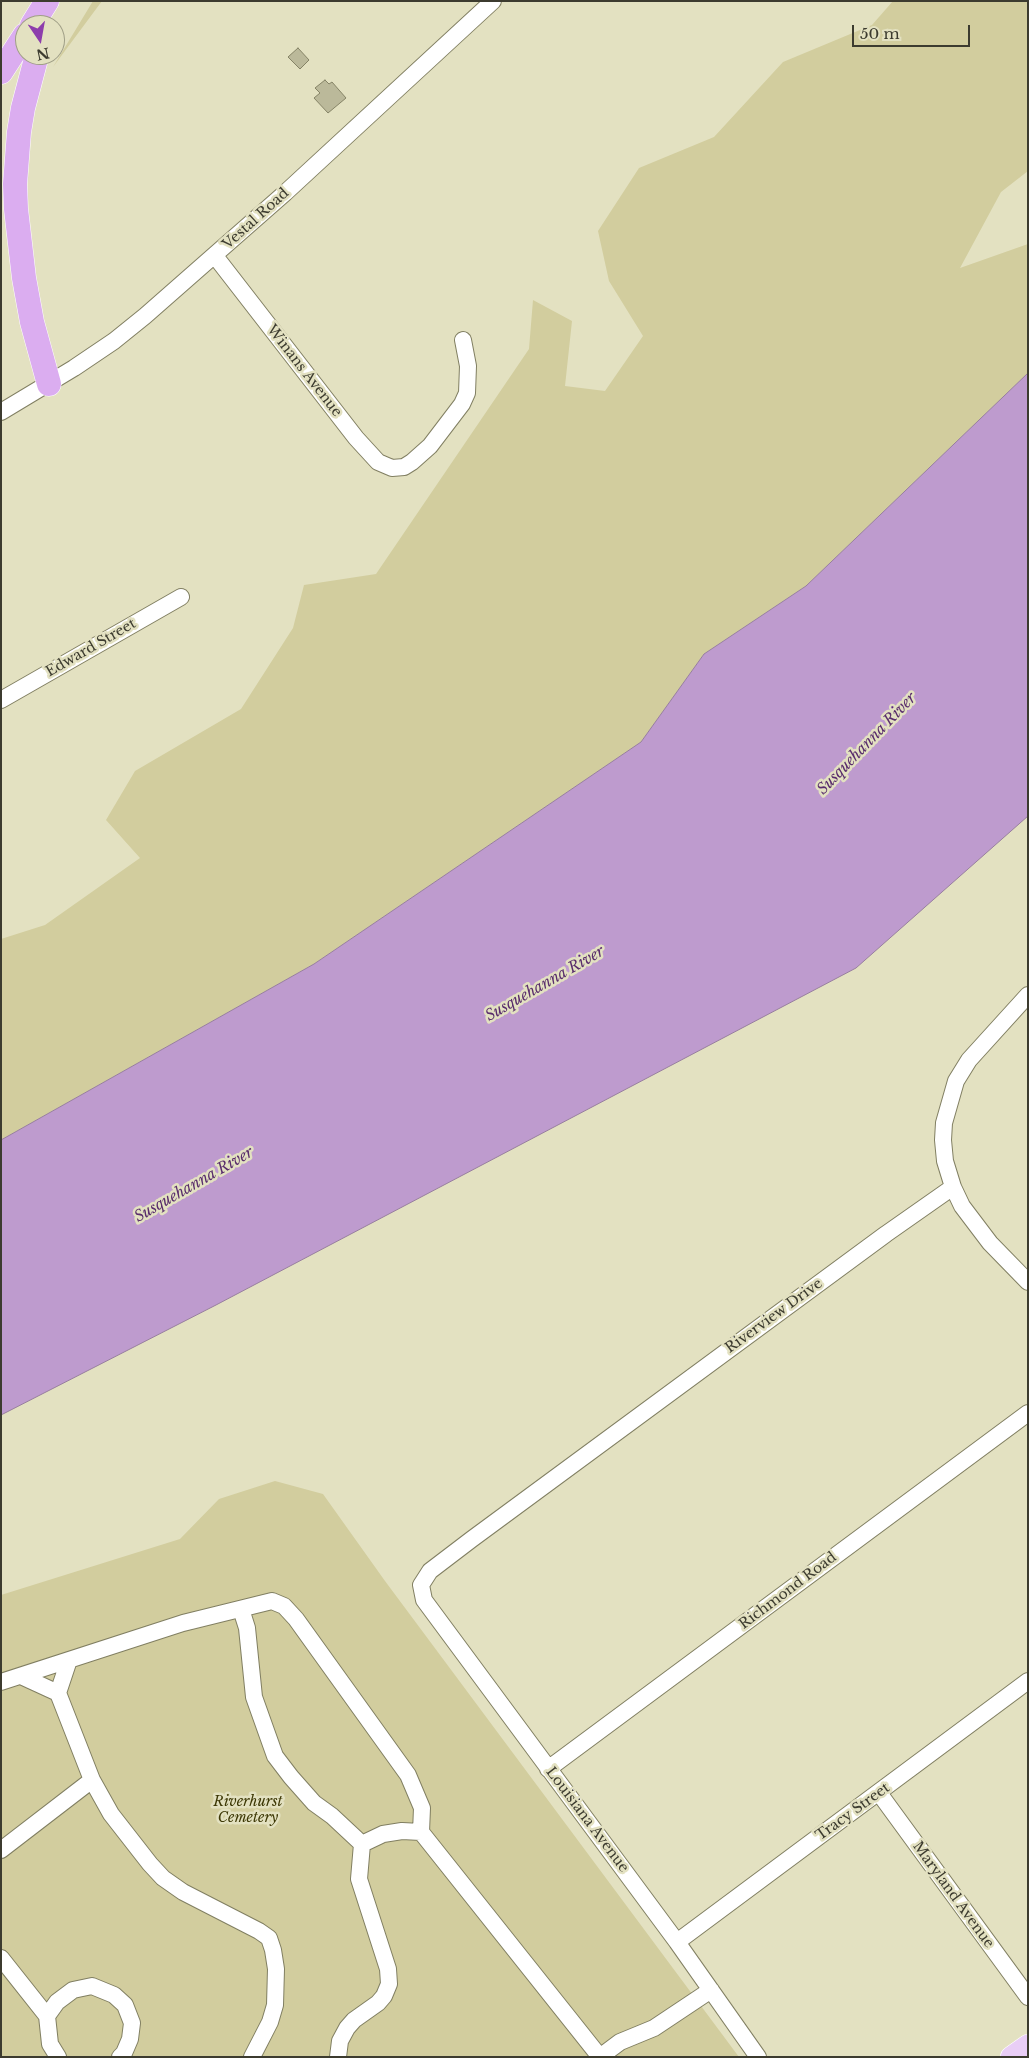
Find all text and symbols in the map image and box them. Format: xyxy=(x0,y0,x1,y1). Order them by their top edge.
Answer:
north arrow xyxy=(15,15,65,65)
scale bar xyxy=(854,15,972,47)
text: 50 m xyxy=(860,24,900,43)
text: N xyxy=(35,44,51,64)
street label: Vestal Road xyxy=(220,185,292,253)
street label: Winans Avenue xyxy=(263,322,345,420)
street label: Edward Street xyxy=(43,615,139,681)
water label: Susquehanna River xyxy=(814,689,920,799)
water label: Susquehanna River xyxy=(482,943,608,1025)
water label: Susquehanna River xyxy=(131,1144,257,1226)
street label: Riverview Drive xyxy=(722,1275,826,1357)
street label: Richmond Road xyxy=(736,1549,840,1633)
street label: Louisiana Avenue xyxy=(542,1764,632,1876)
street label: Tracy Street xyxy=(813,1780,893,1844)
park label: Riverhurst Cemetery xyxy=(213,1794,283,1826)
street label: Maryland Avenue xyxy=(909,1839,997,1951)

